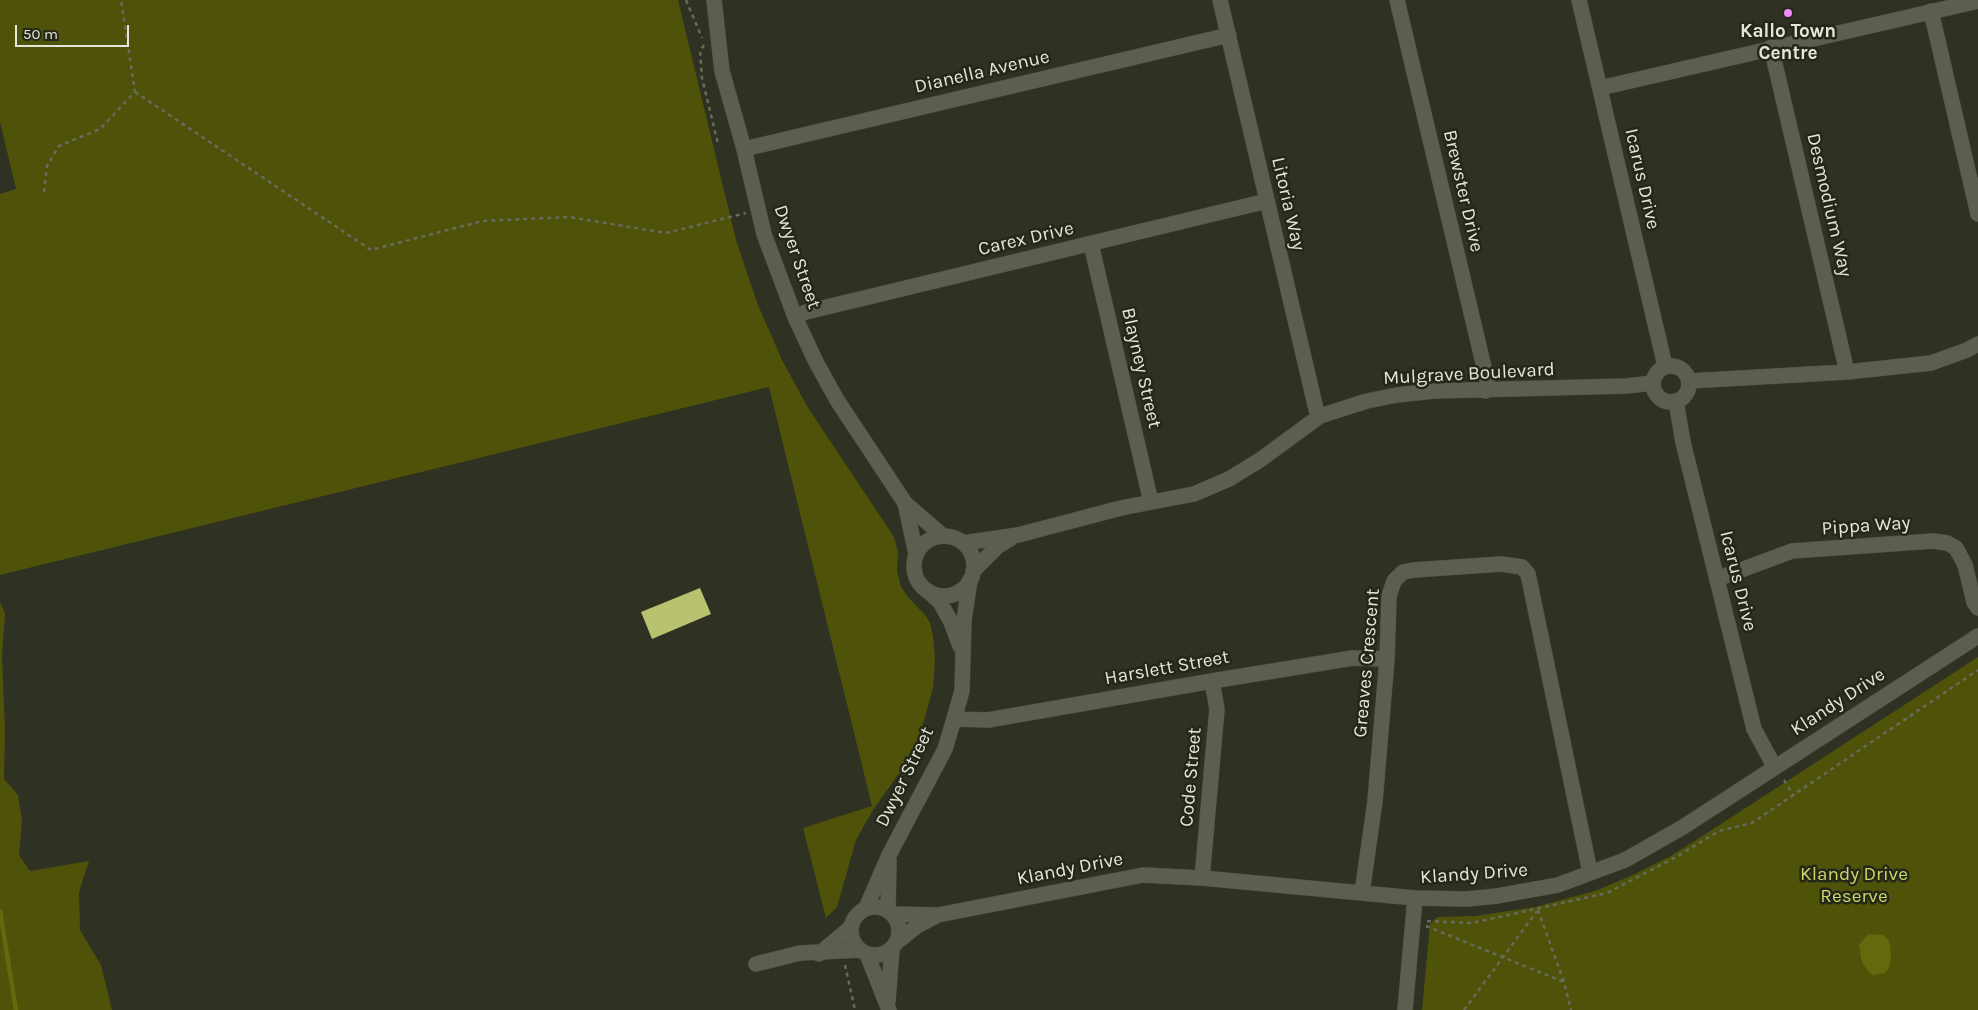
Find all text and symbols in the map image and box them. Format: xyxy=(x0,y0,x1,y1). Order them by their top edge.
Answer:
marker: Kallo Town Centre xyxy=(1782,7,1794,19)
scale bar xyxy=(18,15,131,47)
place label: Kallo Town Centre xyxy=(1740,21,1836,65)
text: 50 m xyxy=(23,25,58,43)
street label: Dianella Avenue xyxy=(912,45,1052,99)
street label: Icarus Drive xyxy=(1619,126,1665,232)
street label: Brewster Drive xyxy=(1438,128,1488,254)
street label: Desmodium Way xyxy=(1801,131,1857,279)
street label: Litoria Way xyxy=(1266,155,1310,253)
street label: Dwyer Street xyxy=(769,202,825,312)
street label: Carex Drive xyxy=(976,217,1076,261)
street label: Blayney Street xyxy=(1116,305,1166,431)
street label: Mulgrave Boulevard xyxy=(1383,358,1555,390)
street label: Pippa Way xyxy=(1821,512,1911,540)
street label: Icarus Drive xyxy=(1715,528,1761,634)
street label: Greaves Crescent xyxy=(1349,588,1385,738)
street label: Harslett Street xyxy=(1103,646,1231,690)
street label: Klandy Drive xyxy=(1787,663,1889,741)
street label: Dwyer Street xyxy=(871,723,939,831)
street label: Code Street xyxy=(1175,726,1207,828)
street label: Klandy Drive xyxy=(1015,848,1125,890)
street label: Klandy Drive xyxy=(1419,859,1529,889)
park label: Klandy Drive Reserve xyxy=(1800,864,1908,908)

